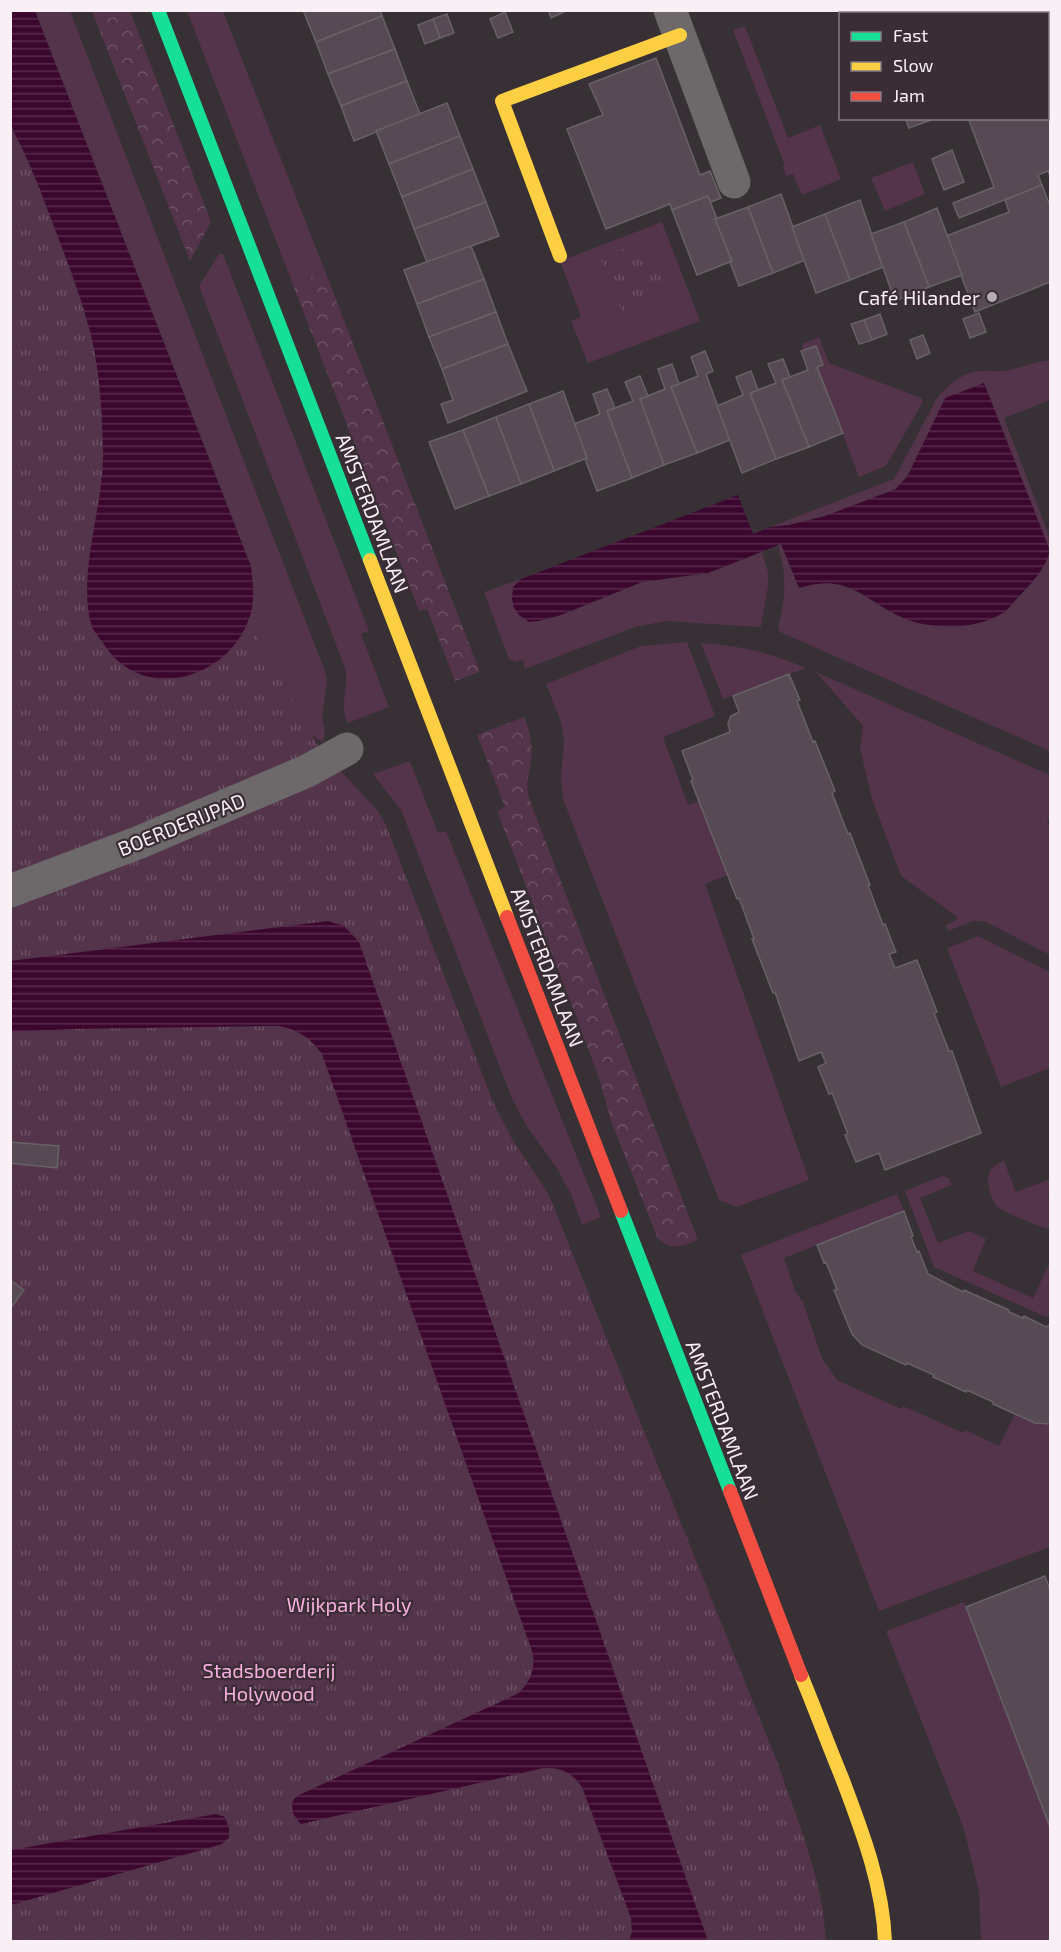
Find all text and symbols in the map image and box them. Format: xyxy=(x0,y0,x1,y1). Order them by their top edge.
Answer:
legend xyxy=(839,12,1049,120)
text: Fast xyxy=(893,24,928,46)
text: Slow xyxy=(893,54,934,76)
text: Jam xyxy=(893,84,925,106)
place label: Café Hilander xyxy=(858,285,980,309)
marker: Café Hilander xyxy=(985,290,999,304)
street label: AMSTERDAMLAAN xyxy=(332,430,414,596)
street label: BOERDERIJPAD xyxy=(114,788,248,860)
street label: AMSTERDAMLAAN xyxy=(507,884,589,1050)
street label: AMSTERDAMLAAN xyxy=(682,1337,764,1503)
park label: Wijkpark Holy xyxy=(287,1592,412,1616)
park label: Stadsboerderij Holywood xyxy=(203,1658,335,1705)

